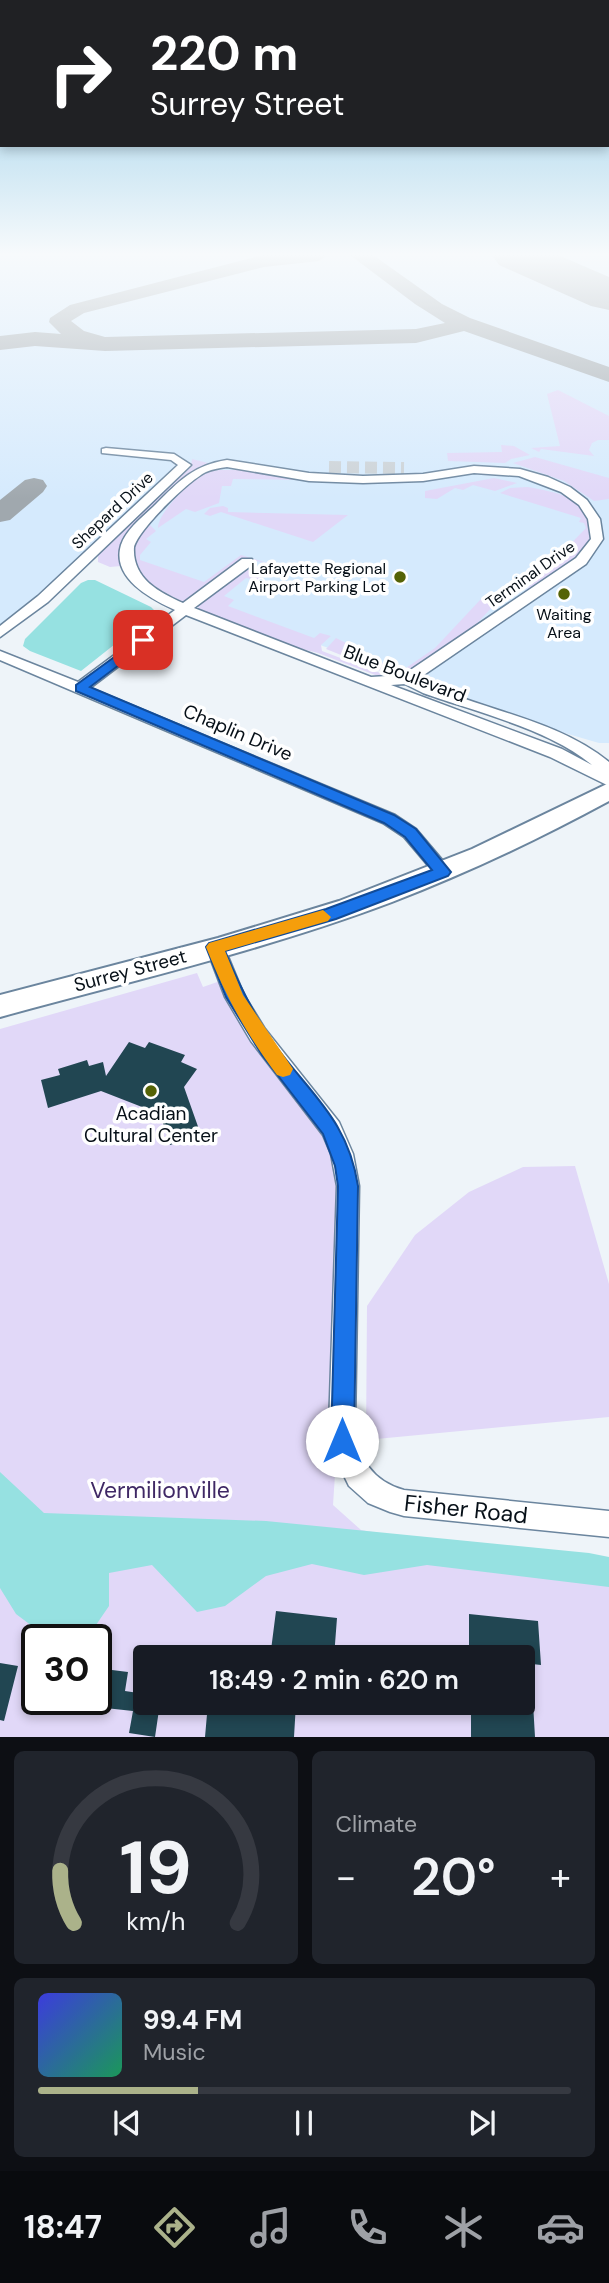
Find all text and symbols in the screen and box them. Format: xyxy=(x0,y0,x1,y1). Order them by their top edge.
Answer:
text: 220 m xyxy=(150,21,298,85)
icon: right xyxy=(35,28,126,119)
text: Surrey Street xyxy=(150,83,345,125)
street label: Shepard Drive xyxy=(67,467,158,554)
street label: Terminal Drive xyxy=(482,536,579,613)
place label: Lafayette Regional Airport Parking Lot xyxy=(248,558,386,597)
marker: Lafayette Regional Airport Parking Lot xyxy=(392,569,408,585)
marker: Waiting Area xyxy=(556,586,572,602)
place label: Waiting Area xyxy=(536,604,592,643)
pin xyxy=(113,610,173,670)
icon: arrive xyxy=(124,621,162,659)
street label: Blue Boulevard xyxy=(340,639,470,708)
street label: Chaplin Drive xyxy=(179,698,296,767)
street label: Surrey Street xyxy=(71,943,189,998)
marker: Acadian Cultural Center xyxy=(143,1083,159,1099)
place label: Acadian Cultural Center xyxy=(84,1101,218,1148)
position arrow xyxy=(305,1404,379,1478)
park label: Vermilionville xyxy=(90,1475,230,1505)
street label: Fisher Road xyxy=(403,1488,529,1530)
speed limit sign: 30 xyxy=(21,1624,112,1715)
text: 18:49 · 2 min · 620 m xyxy=(209,1663,459,1697)
text: Climate xyxy=(336,1809,417,1839)
text: 19 xyxy=(119,1822,192,1917)
text: 20° xyxy=(411,1843,496,1911)
text: − xyxy=(336,1852,356,1902)
text: + xyxy=(550,1852,571,1902)
text: km/h xyxy=(126,1905,185,1938)
text: 99.4 FM xyxy=(143,2003,242,2037)
text: Music xyxy=(143,2037,206,2067)
icon: previous xyxy=(108,2104,146,2142)
icon: pause xyxy=(285,2104,323,2142)
icon: next xyxy=(463,2104,501,2142)
icon: directions xyxy=(150,2203,199,2252)
icon: music xyxy=(246,2203,295,2252)
icon: phone xyxy=(343,2203,392,2252)
icon: climate xyxy=(439,2203,488,2252)
icon: car xyxy=(536,2203,585,2252)
text: 18:47 xyxy=(24,2206,102,2248)

